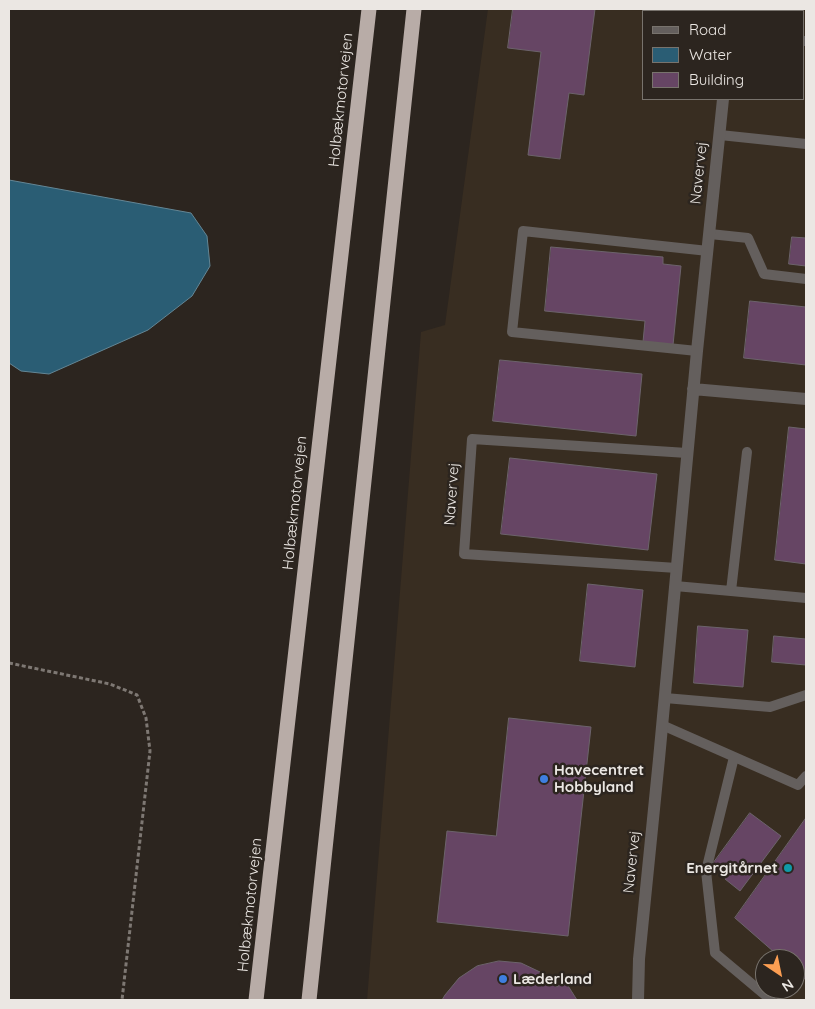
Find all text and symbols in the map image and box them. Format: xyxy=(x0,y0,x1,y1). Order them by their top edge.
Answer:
legend xyxy=(642,10,805,100)
text: Road xyxy=(689,20,726,39)
street label: Holbækmotorvejen xyxy=(325,32,357,168)
text: Water xyxy=(689,45,732,64)
text: Building xyxy=(689,70,744,89)
street label: Navervej xyxy=(687,141,711,205)
street label: Holbækmotorvejen xyxy=(279,435,311,571)
street label: Navervej xyxy=(441,462,463,526)
place label: Havecentret Hobbyland xyxy=(554,761,644,796)
marker: Havecentret Hobbyland xyxy=(538,773,550,785)
street label: Navervej xyxy=(620,830,644,894)
street label: Holbækmotorvejen xyxy=(234,837,266,973)
place label: Energitårnet xyxy=(686,859,778,877)
marker: Energitårnet xyxy=(782,862,794,874)
north arrow xyxy=(755,949,805,999)
place label: Læderland xyxy=(513,970,592,988)
marker: Læderland xyxy=(497,973,509,985)
text: N xyxy=(779,975,797,996)

